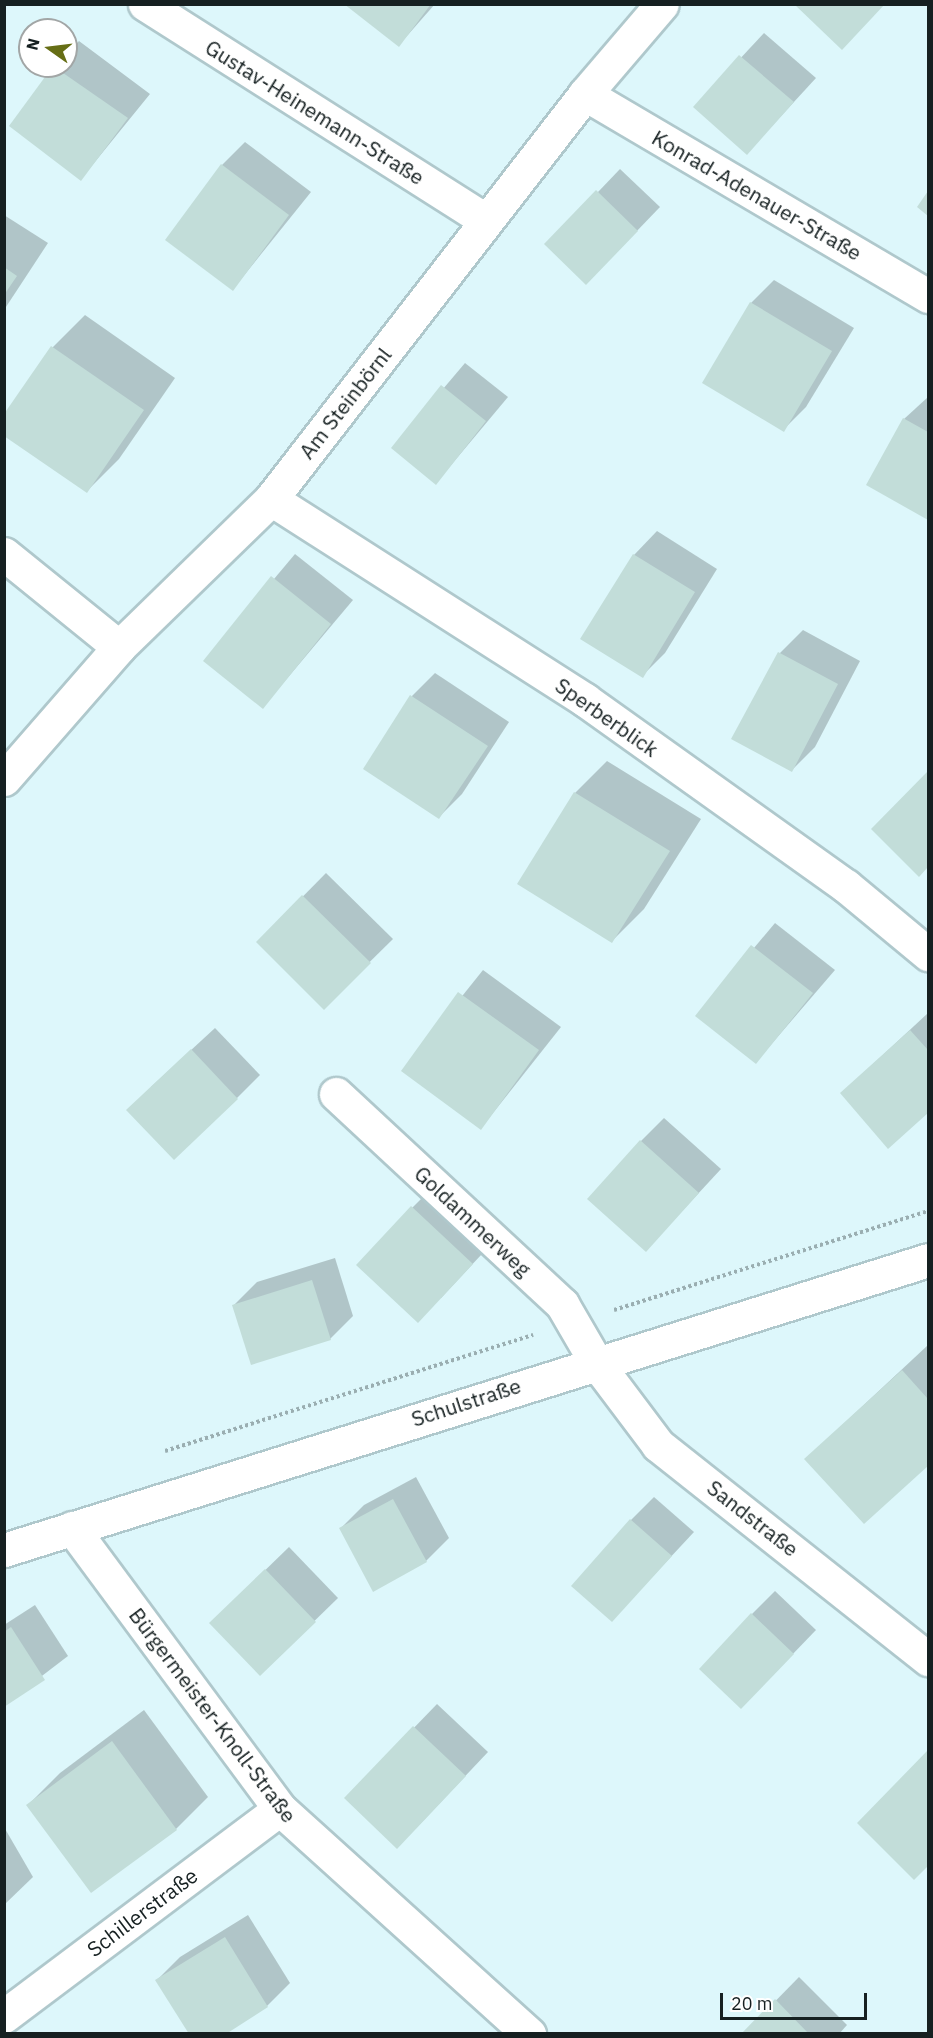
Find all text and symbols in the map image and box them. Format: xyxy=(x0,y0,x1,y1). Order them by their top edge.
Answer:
north arrow xyxy=(18,18,78,78)
street label: Gustav-Heinemann-Straße xyxy=(201,34,429,190)
text: N xyxy=(21,36,44,52)
street label: Konrad-Adenauer-Straße xyxy=(648,125,866,265)
street label: Am Steinbörnl xyxy=(294,342,396,464)
street label: Sperberblick xyxy=(551,672,663,762)
street label: Goldammerweg xyxy=(410,1161,536,1281)
street label: Schulstraße xyxy=(408,1372,524,1432)
street label: Sandstraße xyxy=(702,1475,804,1561)
street label: Bürgermeister-Knoll-Straße xyxy=(124,1603,302,1827)
street label: Schillerstraße xyxy=(82,1862,202,1962)
scale bar xyxy=(723,1981,870,2019)
text: 20 m xyxy=(731,1992,773,2015)

